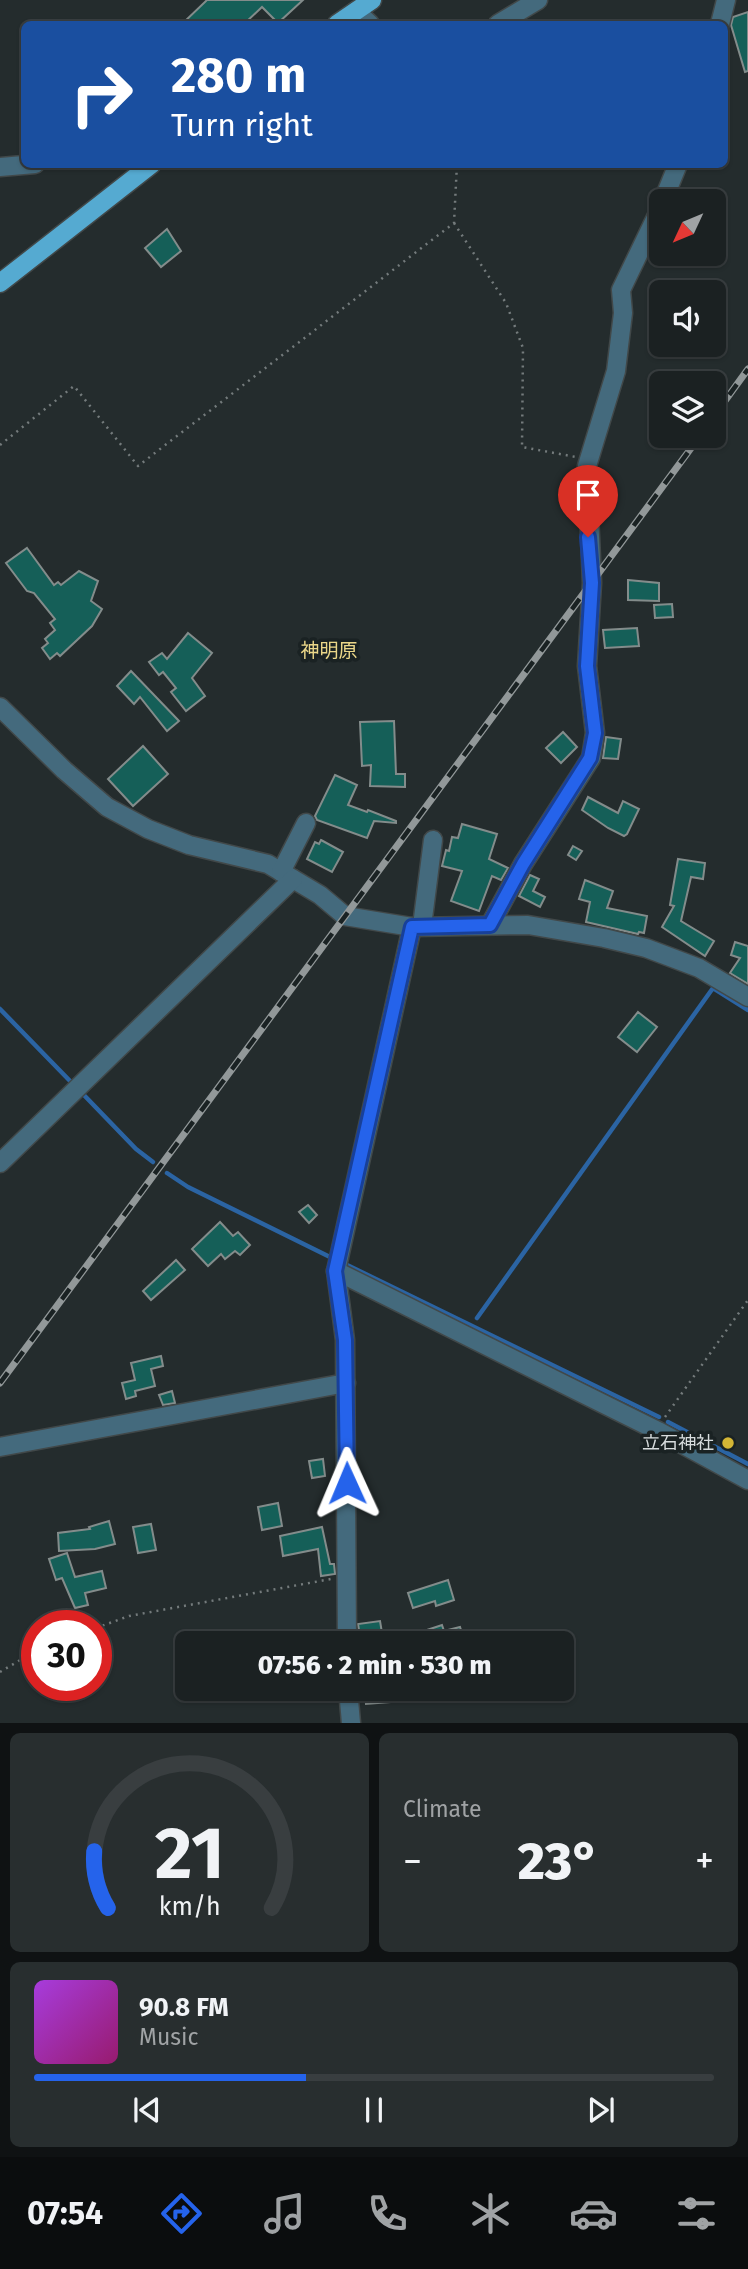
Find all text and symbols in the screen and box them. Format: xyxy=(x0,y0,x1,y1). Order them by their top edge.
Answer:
text: 280 m xyxy=(171,46,307,105)
icon: right xyxy=(56,49,147,140)
text: Turn right xyxy=(171,106,313,144)
north arrow xyxy=(649,189,726,266)
map controls xyxy=(649,189,726,448)
button: sound xyxy=(649,280,726,357)
button: layers xyxy=(649,371,726,448)
pin xyxy=(558,465,618,537)
icon: arrive xyxy=(569,476,607,514)
district label: 神明原 xyxy=(300,639,358,662)
place label: 立石神社 xyxy=(642,1432,714,1454)
marker: 立石神社 xyxy=(720,1435,736,1451)
position arrow xyxy=(310,1446,384,1520)
speed limit sign: 30 xyxy=(21,1610,112,1701)
text: 07:56 · 2 min · 530 m xyxy=(258,1650,491,1681)
text: Climate xyxy=(403,1795,482,1823)
text: 21 xyxy=(155,1811,224,1898)
text: 23° xyxy=(518,1830,599,1893)
text: − xyxy=(403,1838,422,1884)
text: + xyxy=(695,1838,714,1884)
text: km/h xyxy=(159,1892,220,1922)
text: 90.8 FM xyxy=(139,1992,229,2023)
text: Music xyxy=(139,2023,199,2051)
icon: previous xyxy=(128,2091,166,2129)
icon: pause xyxy=(355,2091,393,2129)
icon: next xyxy=(582,2091,620,2129)
icon: directions xyxy=(157,2189,206,2238)
icon: music xyxy=(260,2189,309,2238)
icon: phone xyxy=(363,2189,412,2238)
icon: climate xyxy=(466,2189,515,2238)
icon: car xyxy=(569,2189,618,2238)
icon: filters xyxy=(672,2189,721,2238)
text: 07:54 xyxy=(27,2194,103,2232)

